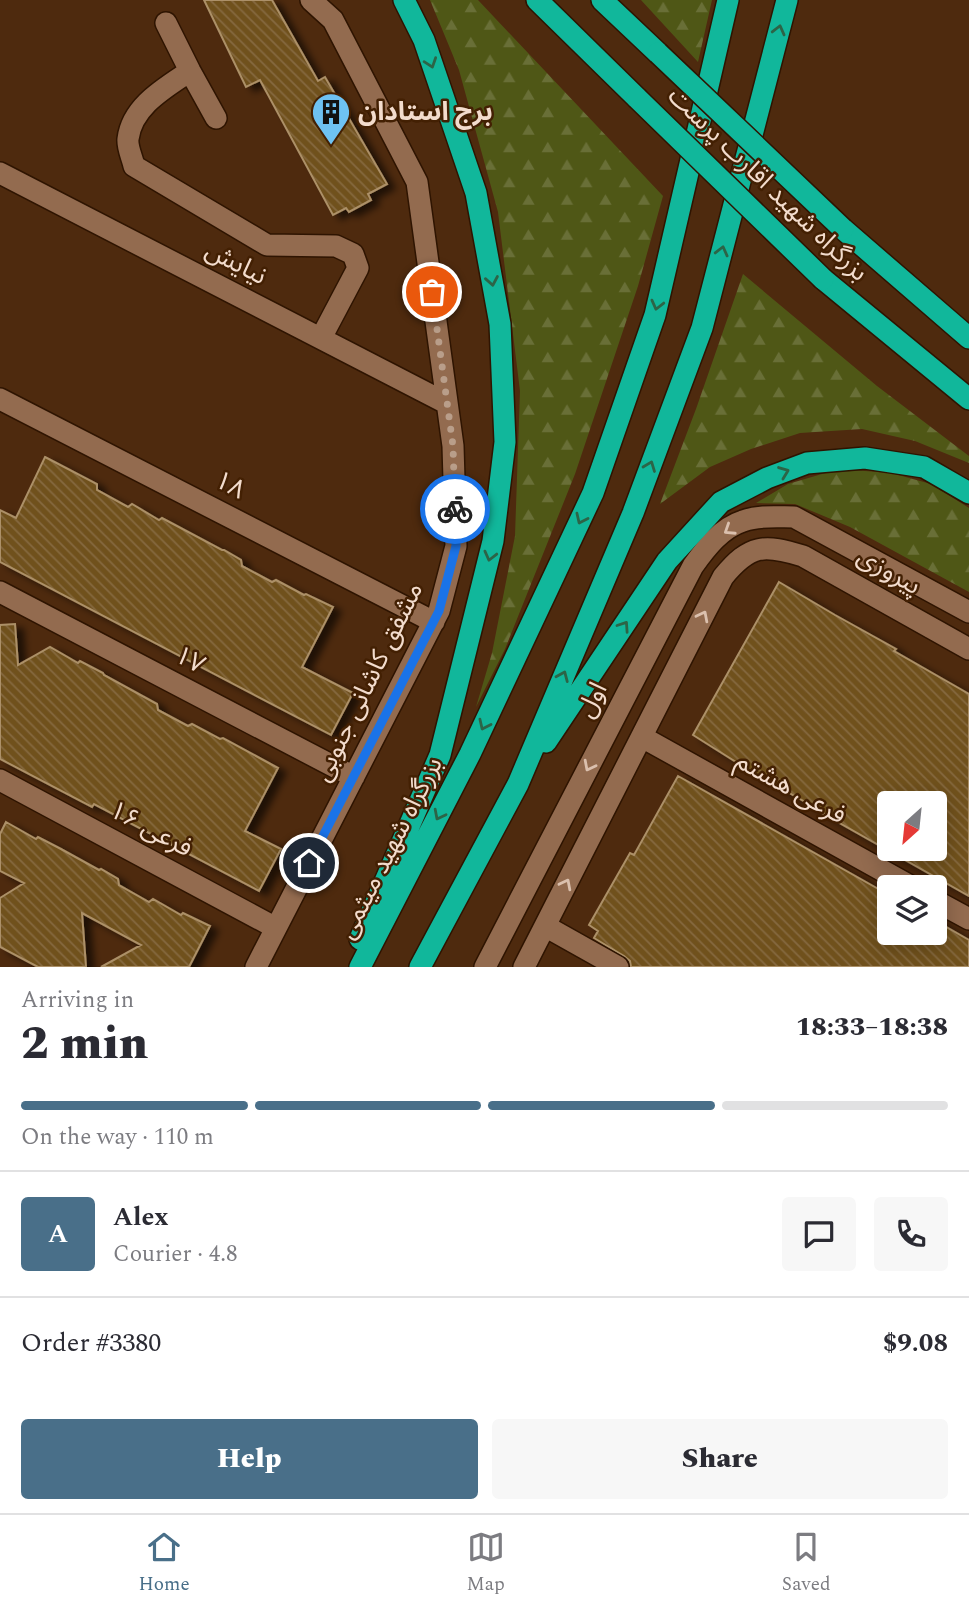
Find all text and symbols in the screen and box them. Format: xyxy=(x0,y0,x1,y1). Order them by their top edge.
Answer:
one-way arrow xyxy=(771,24,785,36)
one-way arrow xyxy=(423,56,437,68)
street label: بزرگراه شهید اقارب پرست xyxy=(658,77,878,291)
building icon: برج استادان xyxy=(310,91,352,146)
place label: برج استادان xyxy=(358,92,493,132)
street label: نیایش xyxy=(198,230,274,296)
one-way arrow xyxy=(714,245,728,257)
pin xyxy=(402,262,462,322)
icon: bag xyxy=(413,273,451,311)
one-way arrow xyxy=(484,275,499,287)
one-way arrow xyxy=(651,299,665,311)
street label: ۱۸ xyxy=(208,460,252,510)
one-way arrow xyxy=(642,461,656,473)
one-way arrow xyxy=(777,466,789,480)
courier xyxy=(420,474,490,544)
icon: bike xyxy=(436,490,474,528)
one-way arrow xyxy=(575,512,589,524)
one-way arrow xyxy=(723,521,736,534)
street label: پیروزی xyxy=(849,537,929,605)
one-way arrow xyxy=(484,550,498,562)
street label: مشفق کاشانی جنوبی xyxy=(302,575,434,789)
one-way arrow xyxy=(695,611,709,623)
one-way arrow xyxy=(616,621,628,634)
street label: ۱۷ xyxy=(167,635,213,685)
one-way arrow xyxy=(555,671,569,683)
street label: اول xyxy=(566,675,618,725)
one-way arrow xyxy=(478,718,492,730)
street label: فرعی هشتم xyxy=(728,741,854,835)
street label: بزرگراه شهید میثمی xyxy=(327,750,453,946)
one-way arrow xyxy=(584,758,598,771)
street label: فرعی ۱۶ xyxy=(102,790,200,868)
north arrow xyxy=(877,791,947,861)
map controls xyxy=(877,791,947,945)
one-way arrow xyxy=(434,808,447,820)
pin xyxy=(279,833,339,893)
icon: home xyxy=(290,844,328,882)
button: layers xyxy=(877,875,947,945)
one-way arrow xyxy=(558,879,572,892)
text: Arriving in xyxy=(21,983,134,1018)
text: 18:33–18:38 xyxy=(796,1007,948,1047)
text: 2 min xyxy=(21,1009,148,1079)
text: On the way · 110 m xyxy=(21,1120,214,1155)
text: Alex xyxy=(113,1197,168,1237)
button: chat xyxy=(782,1197,856,1271)
button: phone xyxy=(874,1197,948,1271)
text: A xyxy=(48,1214,68,1254)
text: Courier · 4.8 xyxy=(113,1237,238,1272)
text: Order #3380 xyxy=(21,1323,161,1363)
text: $9.08 xyxy=(883,1323,948,1363)
button: Help xyxy=(21,1419,478,1499)
button: Share xyxy=(492,1419,948,1499)
tab: Home xyxy=(138,1528,190,1599)
tab: Map xyxy=(467,1528,505,1599)
tab: Saved xyxy=(782,1528,831,1599)

